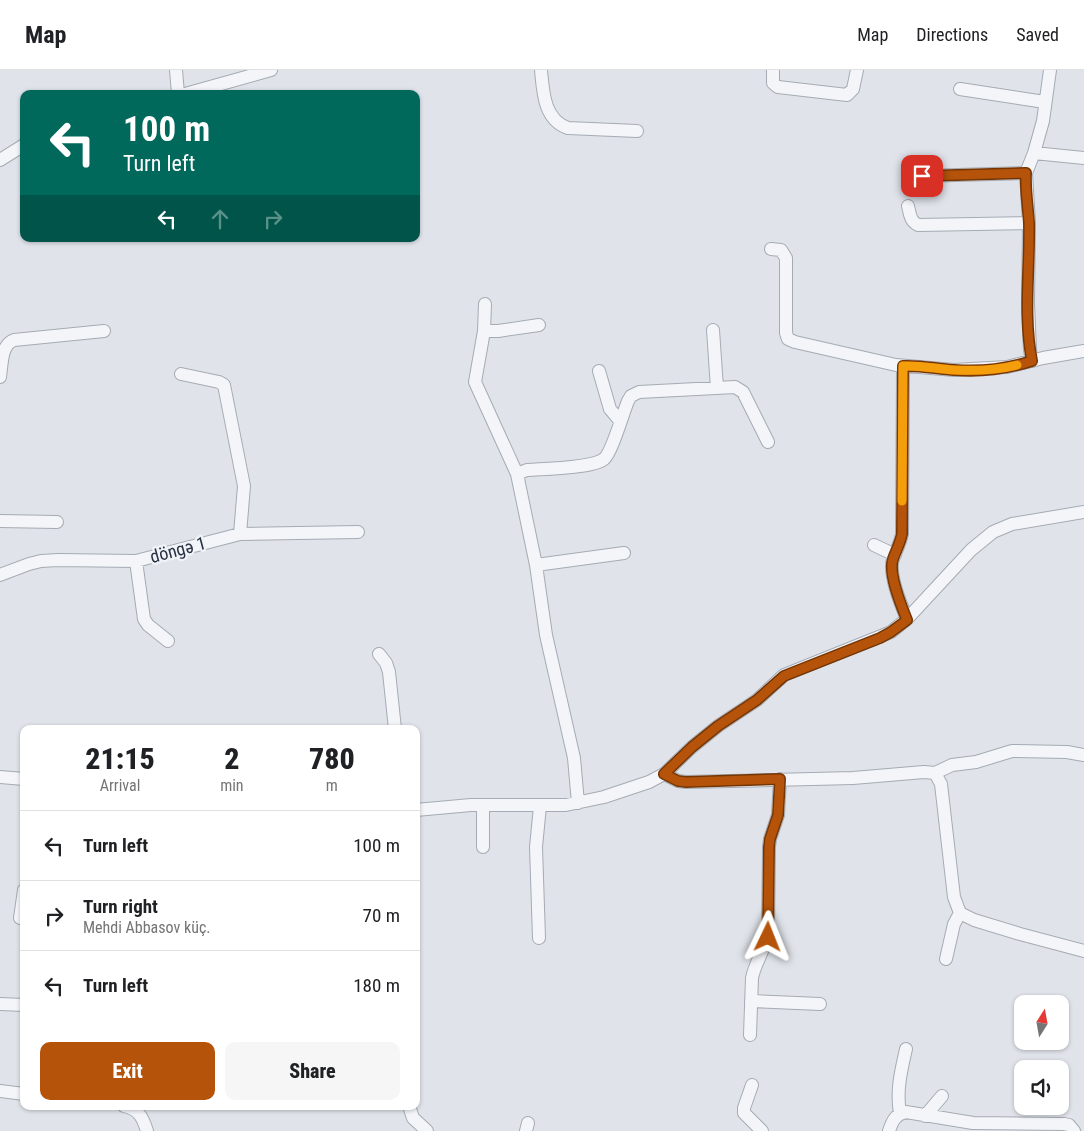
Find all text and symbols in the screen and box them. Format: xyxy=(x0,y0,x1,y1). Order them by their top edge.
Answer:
text: Map xyxy=(25,21,66,49)
text: Map xyxy=(857,24,888,45)
text: Directions xyxy=(916,24,988,45)
text: Saved xyxy=(1016,24,1059,45)
text: 100 m xyxy=(123,109,210,150)
icon: left xyxy=(40,110,105,175)
text: Turn left xyxy=(123,151,195,176)
pin xyxy=(901,155,943,197)
icon: arrive xyxy=(908,162,936,190)
icon: left xyxy=(153,205,181,233)
icon: ahead xyxy=(206,205,234,233)
icon: right xyxy=(259,205,287,233)
street label: döngə 1 xyxy=(148,532,208,567)
text: 21:15 xyxy=(85,741,155,776)
text: 2 xyxy=(224,741,239,776)
text: 780 xyxy=(309,741,355,776)
text: Arrival xyxy=(100,776,140,795)
text: min xyxy=(220,776,244,795)
text: m xyxy=(326,776,338,795)
icon: left xyxy=(40,832,68,860)
text: Turn left xyxy=(83,834,148,857)
text: 100 m xyxy=(353,834,400,857)
text: Turn right xyxy=(83,895,158,918)
icon: right xyxy=(40,902,68,930)
text: 70 m xyxy=(363,904,400,927)
position arrow xyxy=(741,910,793,962)
text: Mehdi Abbasov küç. xyxy=(83,918,211,937)
icon: left xyxy=(40,972,68,1000)
text: Turn left xyxy=(83,974,148,997)
text: 180 m xyxy=(353,974,400,997)
north arrow xyxy=(1014,995,1069,1050)
map controls xyxy=(1014,995,1069,1115)
button: Exit xyxy=(40,1042,215,1100)
button: Share xyxy=(225,1042,400,1100)
button: sound xyxy=(1014,1060,1069,1115)

